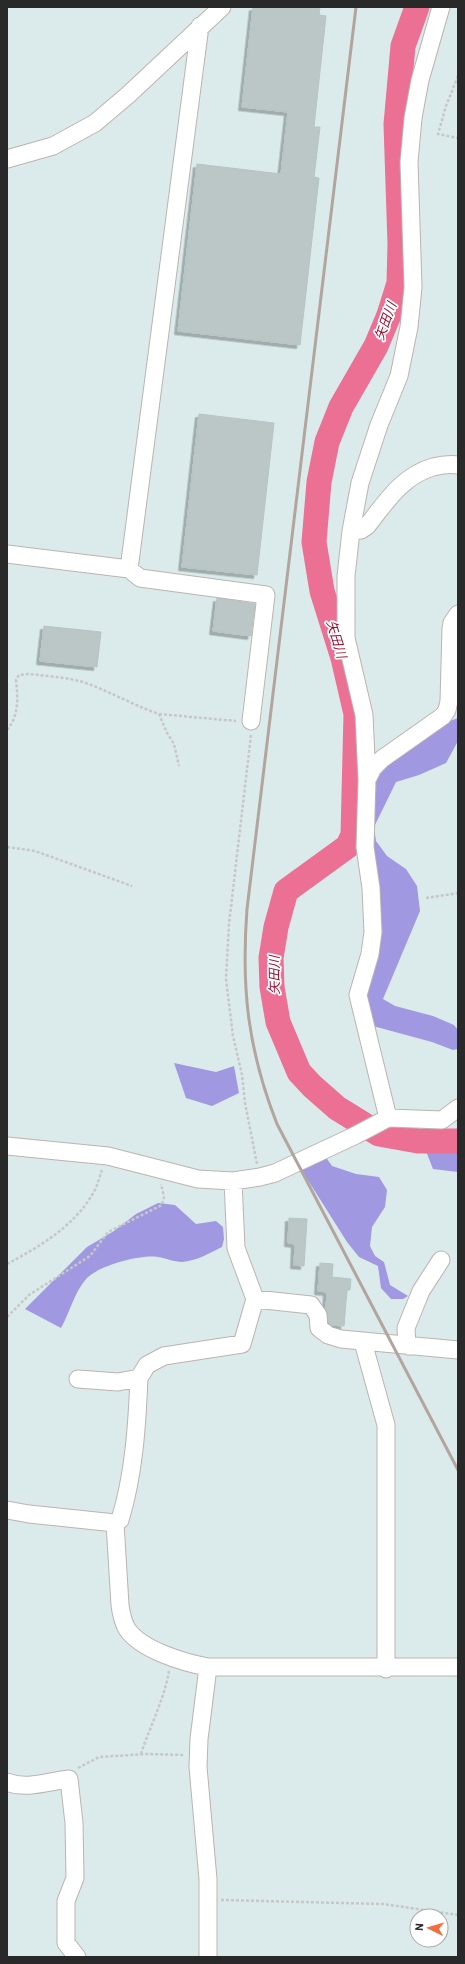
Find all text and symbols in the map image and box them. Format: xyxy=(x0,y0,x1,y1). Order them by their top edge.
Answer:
water label: 矢田川 xyxy=(371,298,400,342)
water label: 矢田川 xyxy=(324,618,351,662)
water label: 矢田川 xyxy=(266,953,282,995)
north arrow xyxy=(409,1908,449,1948)
text: N xyxy=(412,1923,425,1931)

